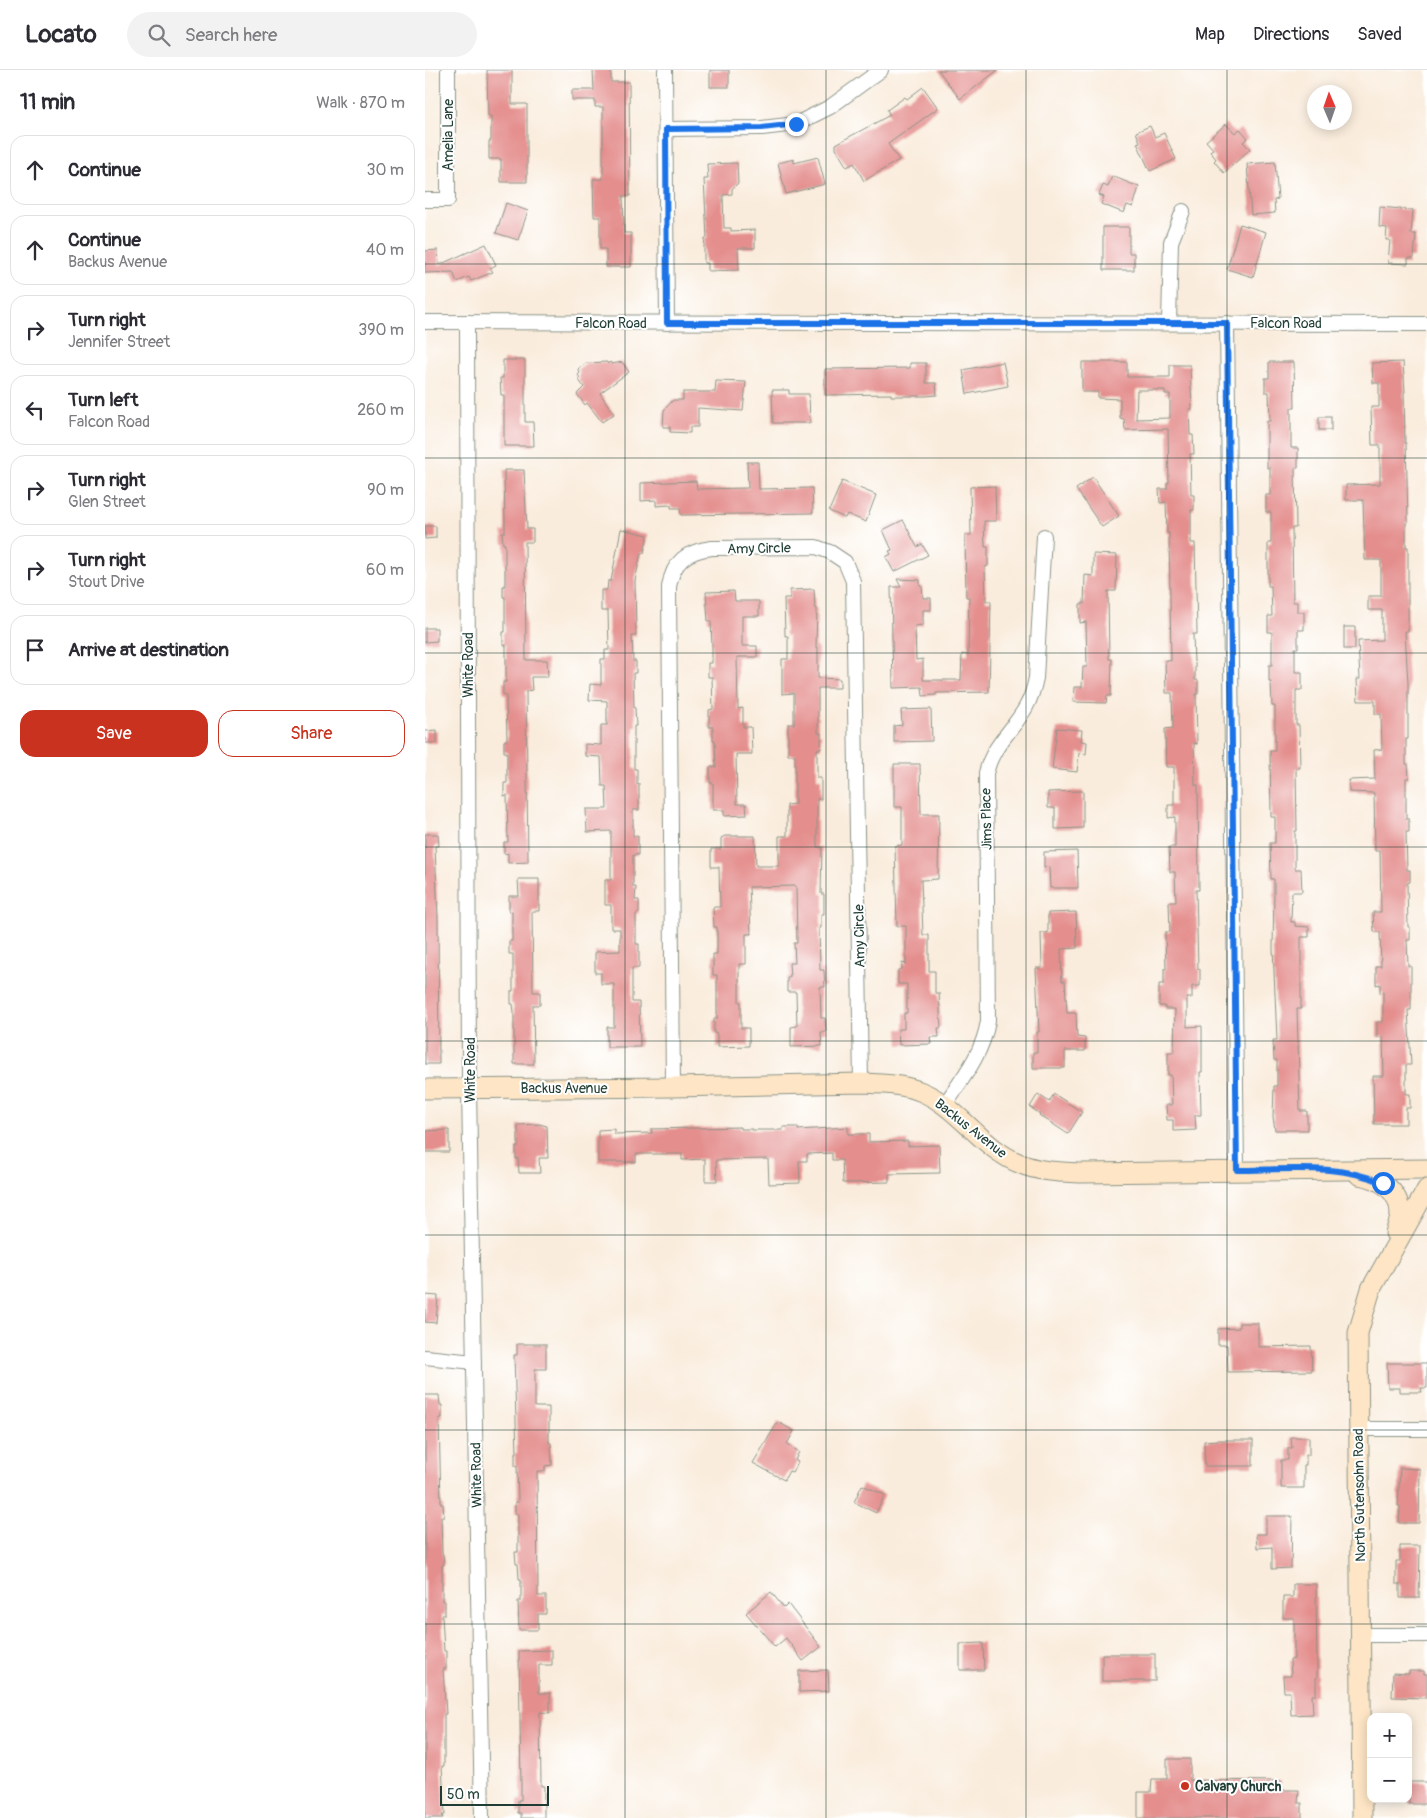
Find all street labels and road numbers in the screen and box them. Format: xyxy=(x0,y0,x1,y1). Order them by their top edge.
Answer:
street label: Amelia Lane xyxy=(440,99,457,171)
street label: Falcon Road xyxy=(575,315,647,332)
street label: Falcon Road xyxy=(1250,315,1322,332)
street label: Amy Circle xyxy=(727,539,791,558)
street label: White Road xyxy=(460,632,477,698)
street label: Jims Place xyxy=(977,788,996,850)
street label: Amy Circle xyxy=(850,904,869,968)
street label: White Road xyxy=(462,1037,479,1103)
street label: Backus Avenue xyxy=(521,1080,607,1097)
street label: Backus Avenue xyxy=(931,1095,1010,1162)
street label: North Gutensohn Road xyxy=(1350,1428,1369,1562)
street label: White Road xyxy=(467,1442,486,1508)

